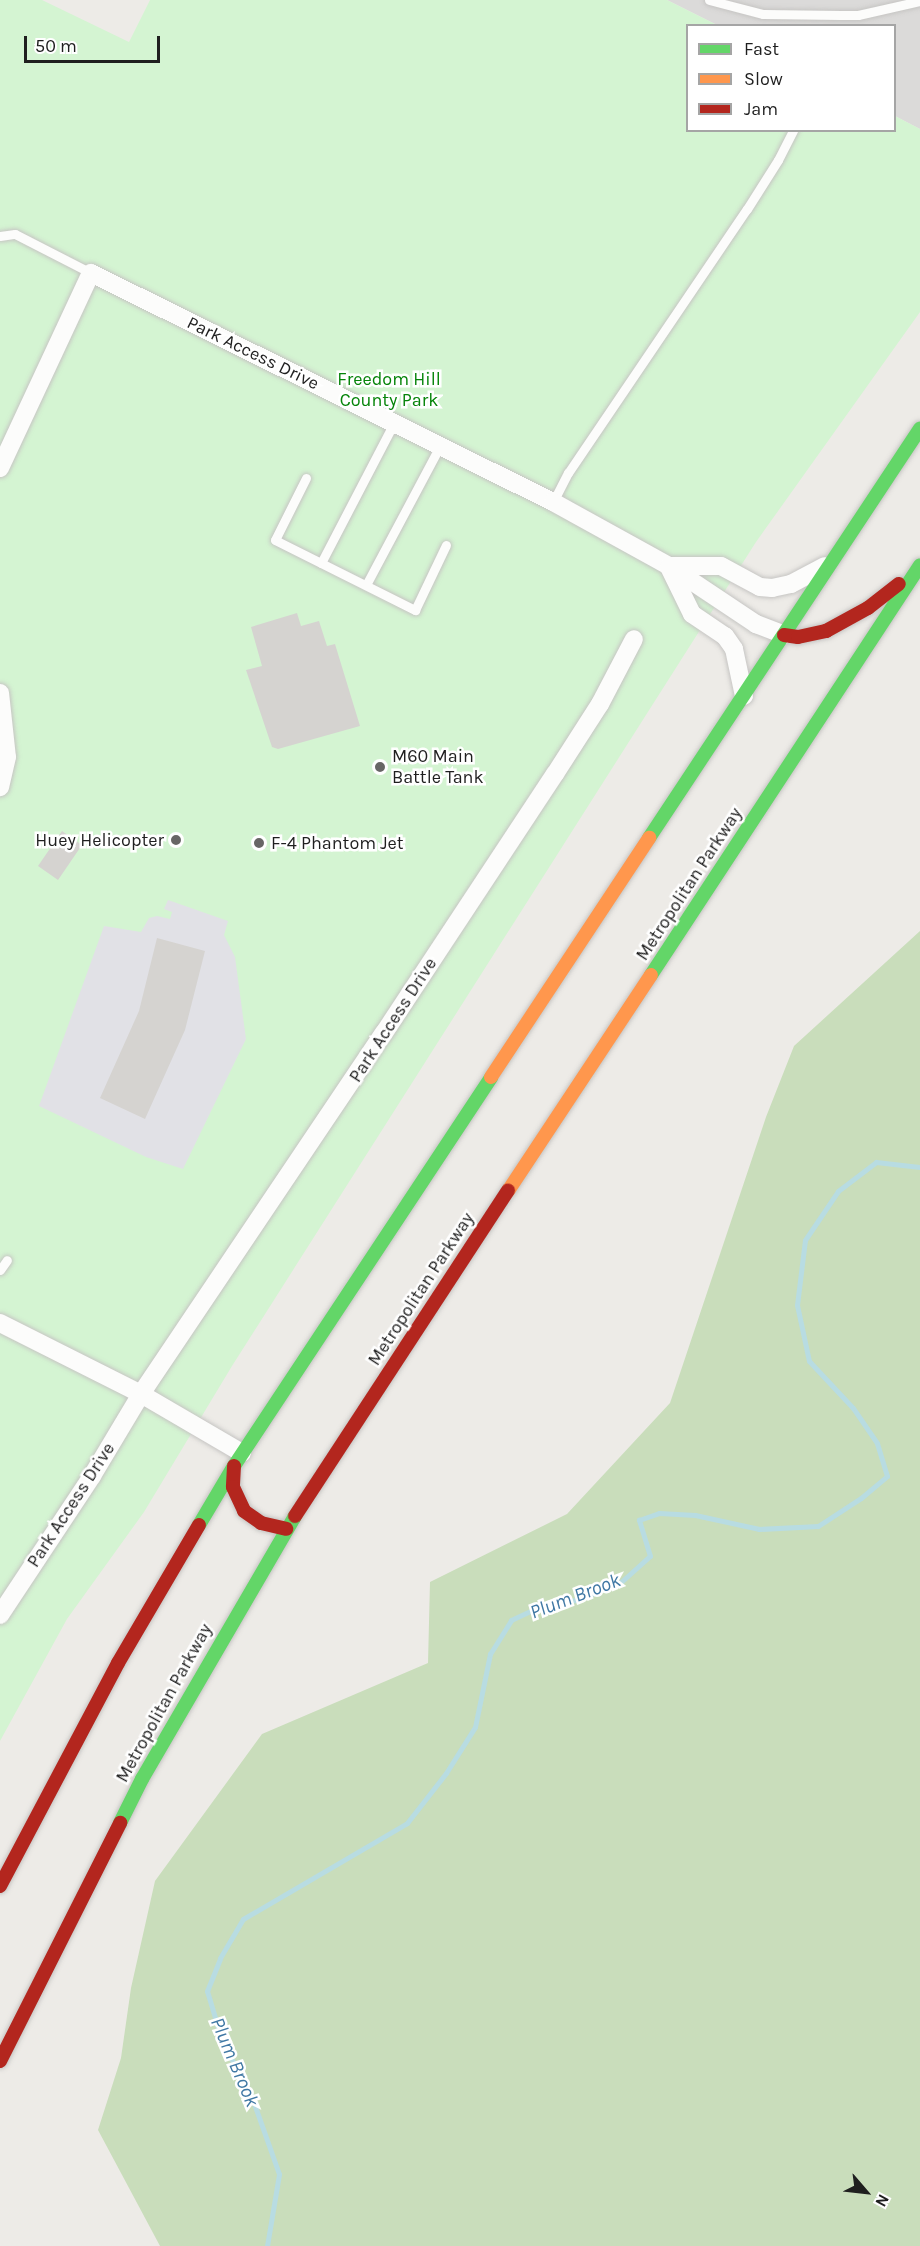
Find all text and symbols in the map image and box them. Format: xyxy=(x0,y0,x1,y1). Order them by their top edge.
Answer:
scale bar xyxy=(27,24,164,62)
legend xyxy=(686,24,896,132)
text: 50 m xyxy=(35,35,77,57)
text: Fast xyxy=(744,38,779,60)
text: Slow xyxy=(744,68,783,90)
text: Jam xyxy=(744,98,778,120)
street label: Park Access Drive xyxy=(183,312,323,394)
park label: Freedom Hill County Park xyxy=(337,369,441,412)
place label: M60 Main Battle Tank xyxy=(392,746,484,789)
marker: M60 Main Battle Tank xyxy=(373,760,387,774)
street label: Metropolitan Parkway xyxy=(631,803,747,965)
place label: Huey Helicopter xyxy=(35,829,164,851)
place label: F-4 Phantom Jet xyxy=(271,832,404,854)
marker: Huey Helicopter xyxy=(169,833,183,847)
marker: F-4 Phantom Jet xyxy=(252,836,266,850)
street label: Park Access Drive xyxy=(345,954,441,1086)
street label: Metropolitan Parkway xyxy=(363,1208,479,1370)
street label: Park Access Drive xyxy=(23,1439,119,1571)
water label: Plum Brook xyxy=(526,1568,624,1624)
street label: Metropolitan Parkway xyxy=(111,1620,217,1786)
water label: Plum Brook xyxy=(205,2014,265,2110)
north arrow xyxy=(836,2162,896,2222)
text: N xyxy=(871,2191,893,2210)

